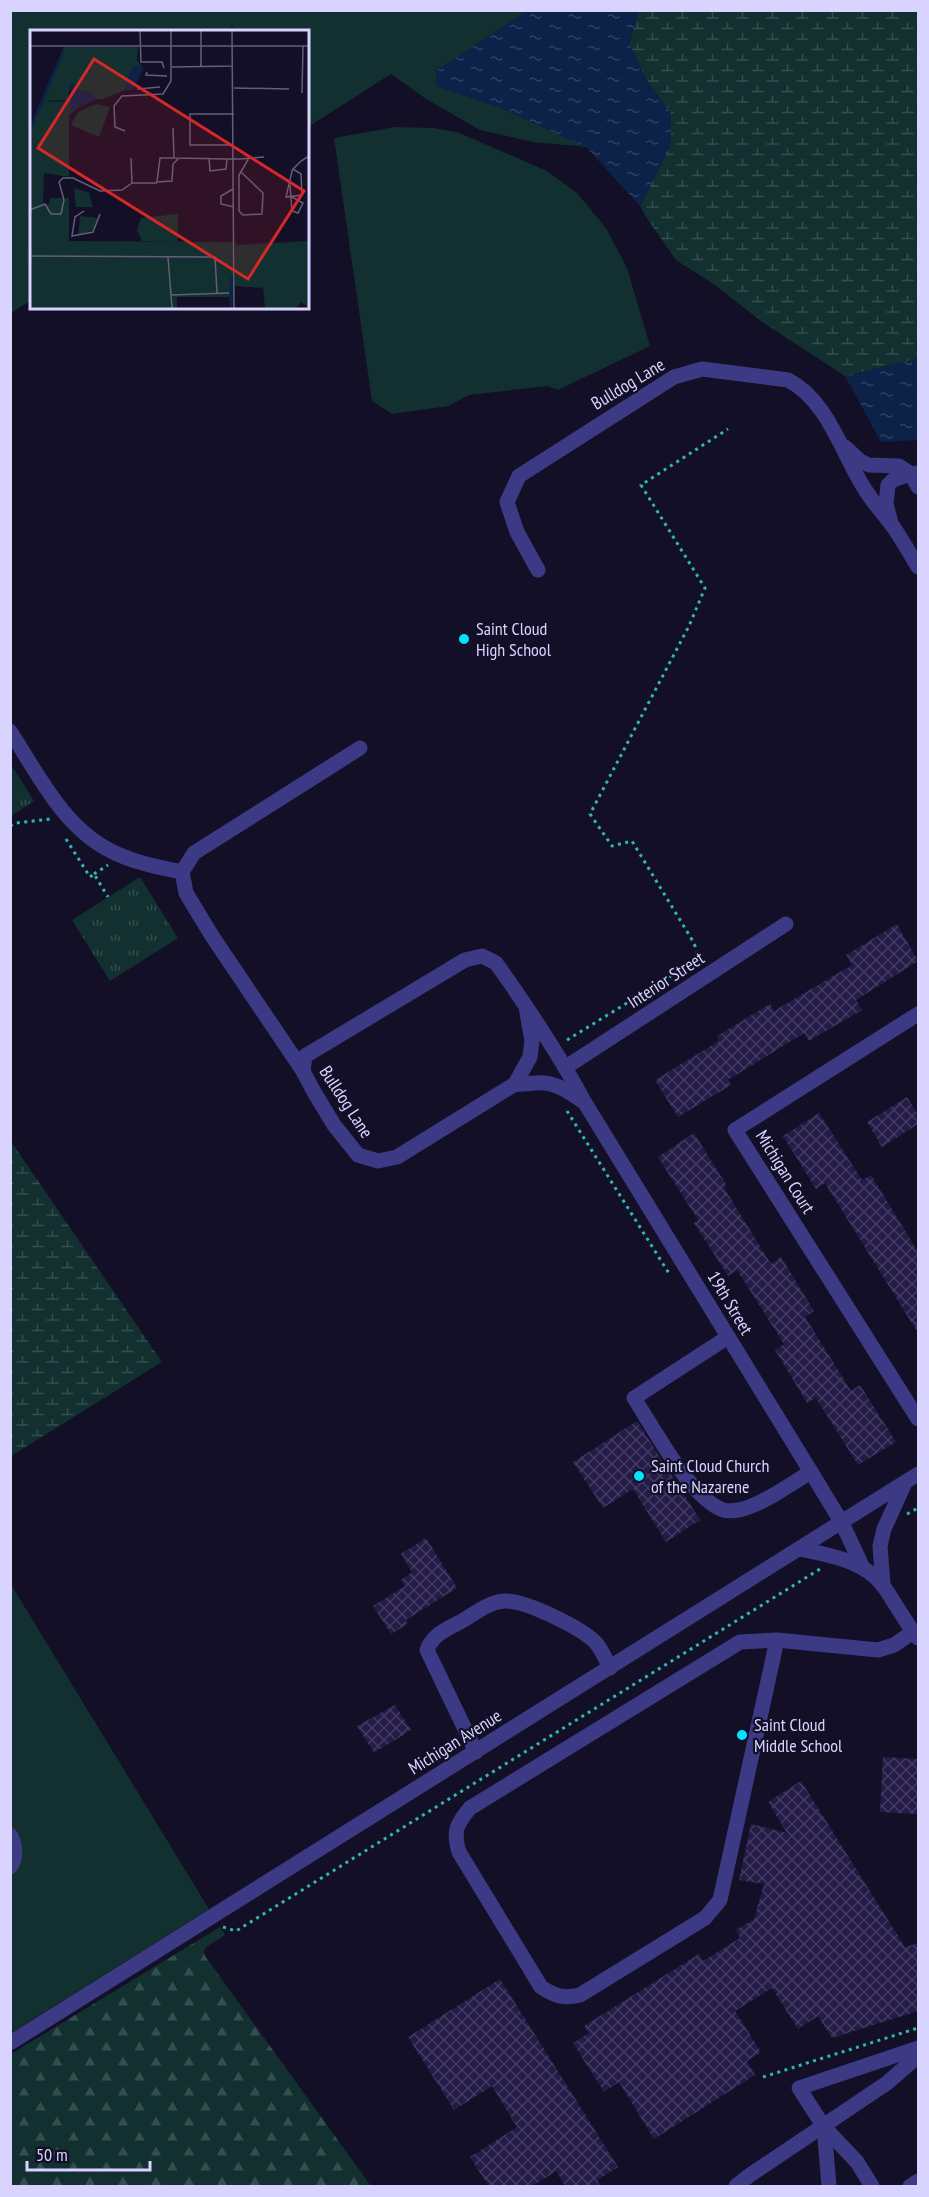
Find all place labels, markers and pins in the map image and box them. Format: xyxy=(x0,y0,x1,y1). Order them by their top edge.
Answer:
place label: Saint Cloud High School xyxy=(476,617,552,661)
marker: Saint Cloud High School xyxy=(457,632,471,646)
place label: Saint Cloud Church of the Nazarene xyxy=(651,1454,769,1498)
marker: Saint Cloud Church of the Nazarene xyxy=(632,1469,646,1483)
place label: Saint Cloud Middle School xyxy=(754,1713,843,1757)
marker: Saint Cloud Middle School xyxy=(735,1728,749,1742)

